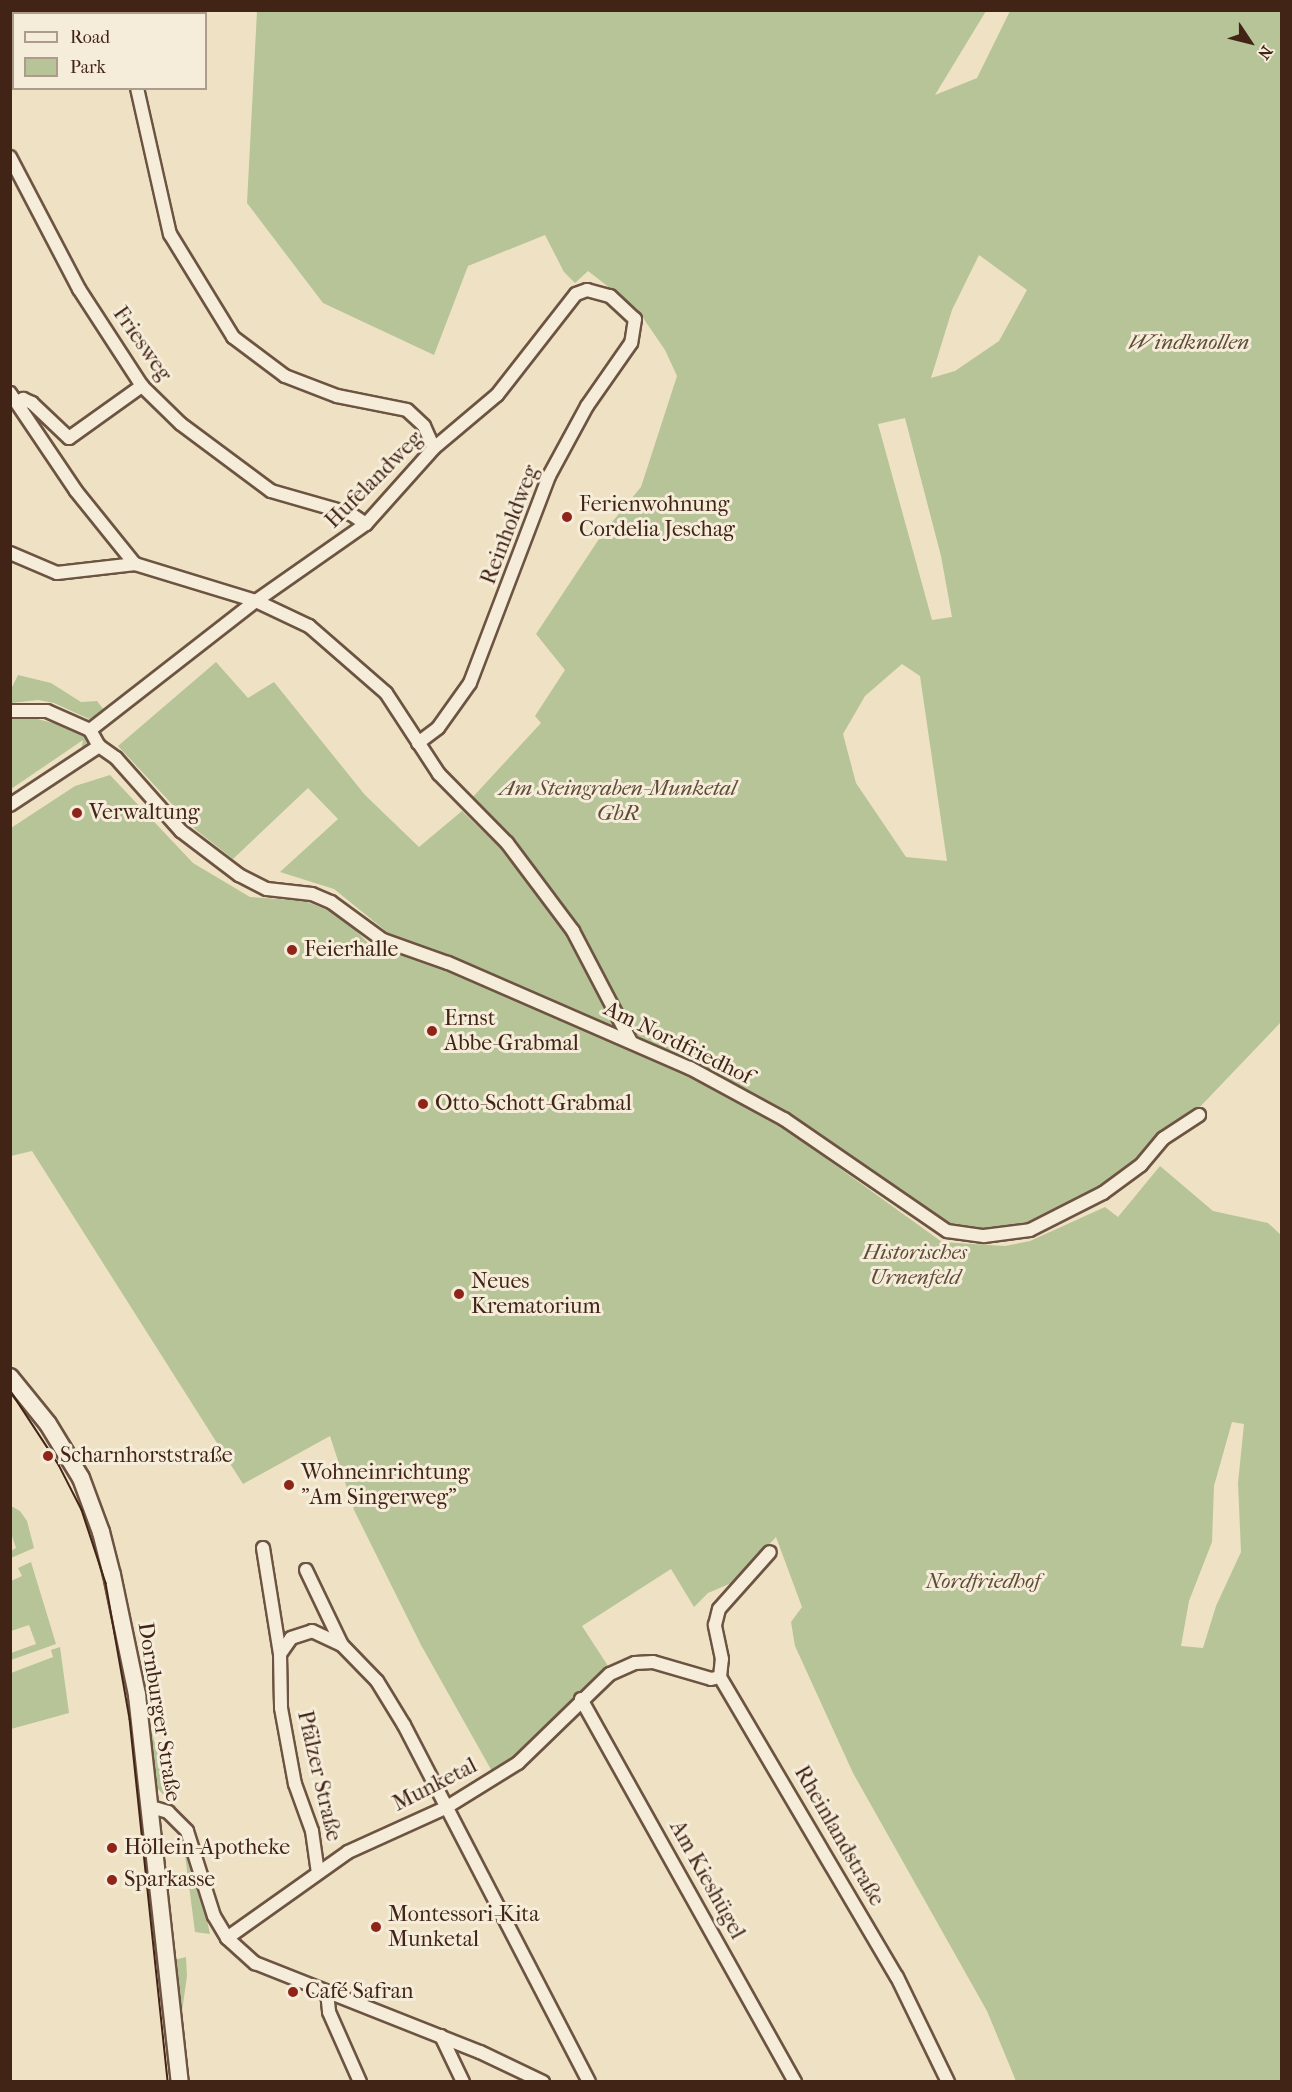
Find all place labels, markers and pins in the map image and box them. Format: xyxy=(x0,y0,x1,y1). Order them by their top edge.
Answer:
place label: Ferienwohnung Cordelia Jeschag xyxy=(579,491,735,542)
marker: Ferienwohnung Cordelia Jeschag xyxy=(560,510,574,524)
place label: Verwaltung xyxy=(89,800,200,826)
marker: Verwaltung xyxy=(70,806,84,820)
place label: Feierhalle xyxy=(304,937,398,963)
marker: Feierhalle xyxy=(285,943,299,957)
place label: Ernst Abbe-Grabmal xyxy=(444,1005,579,1056)
marker: Ernst Abbe-Grabmal xyxy=(425,1024,439,1038)
place label: Otto-Schott-Grabmal xyxy=(435,1091,632,1117)
marker: Otto-Schott-Grabmal xyxy=(416,1097,430,1111)
place label: Neues Krematorium xyxy=(471,1268,601,1320)
marker: Neues Krematorium xyxy=(452,1287,466,1301)
place label: Scharnhorststraße xyxy=(60,1443,233,1469)
marker: Scharnhorststraße xyxy=(41,1449,55,1463)
place label: Wohneinrichtung "Am Singerweg" xyxy=(301,1459,470,1510)
marker: Wohneinrichtung "Am Singerweg" xyxy=(282,1478,296,1492)
place label: Höllein-Apotheke xyxy=(124,1835,290,1861)
marker: Höllein-Apotheke xyxy=(105,1841,119,1855)
place label: Sparkasse xyxy=(124,1867,215,1893)
marker: Sparkasse xyxy=(105,1873,119,1887)
place label: Montessori-Kita Munketal xyxy=(388,1901,539,1952)
marker: Montessori-Kita Munketal xyxy=(369,1920,383,1934)
place label: Café Safran xyxy=(305,1979,414,2005)
marker: Café Safran xyxy=(286,1985,300,1999)

